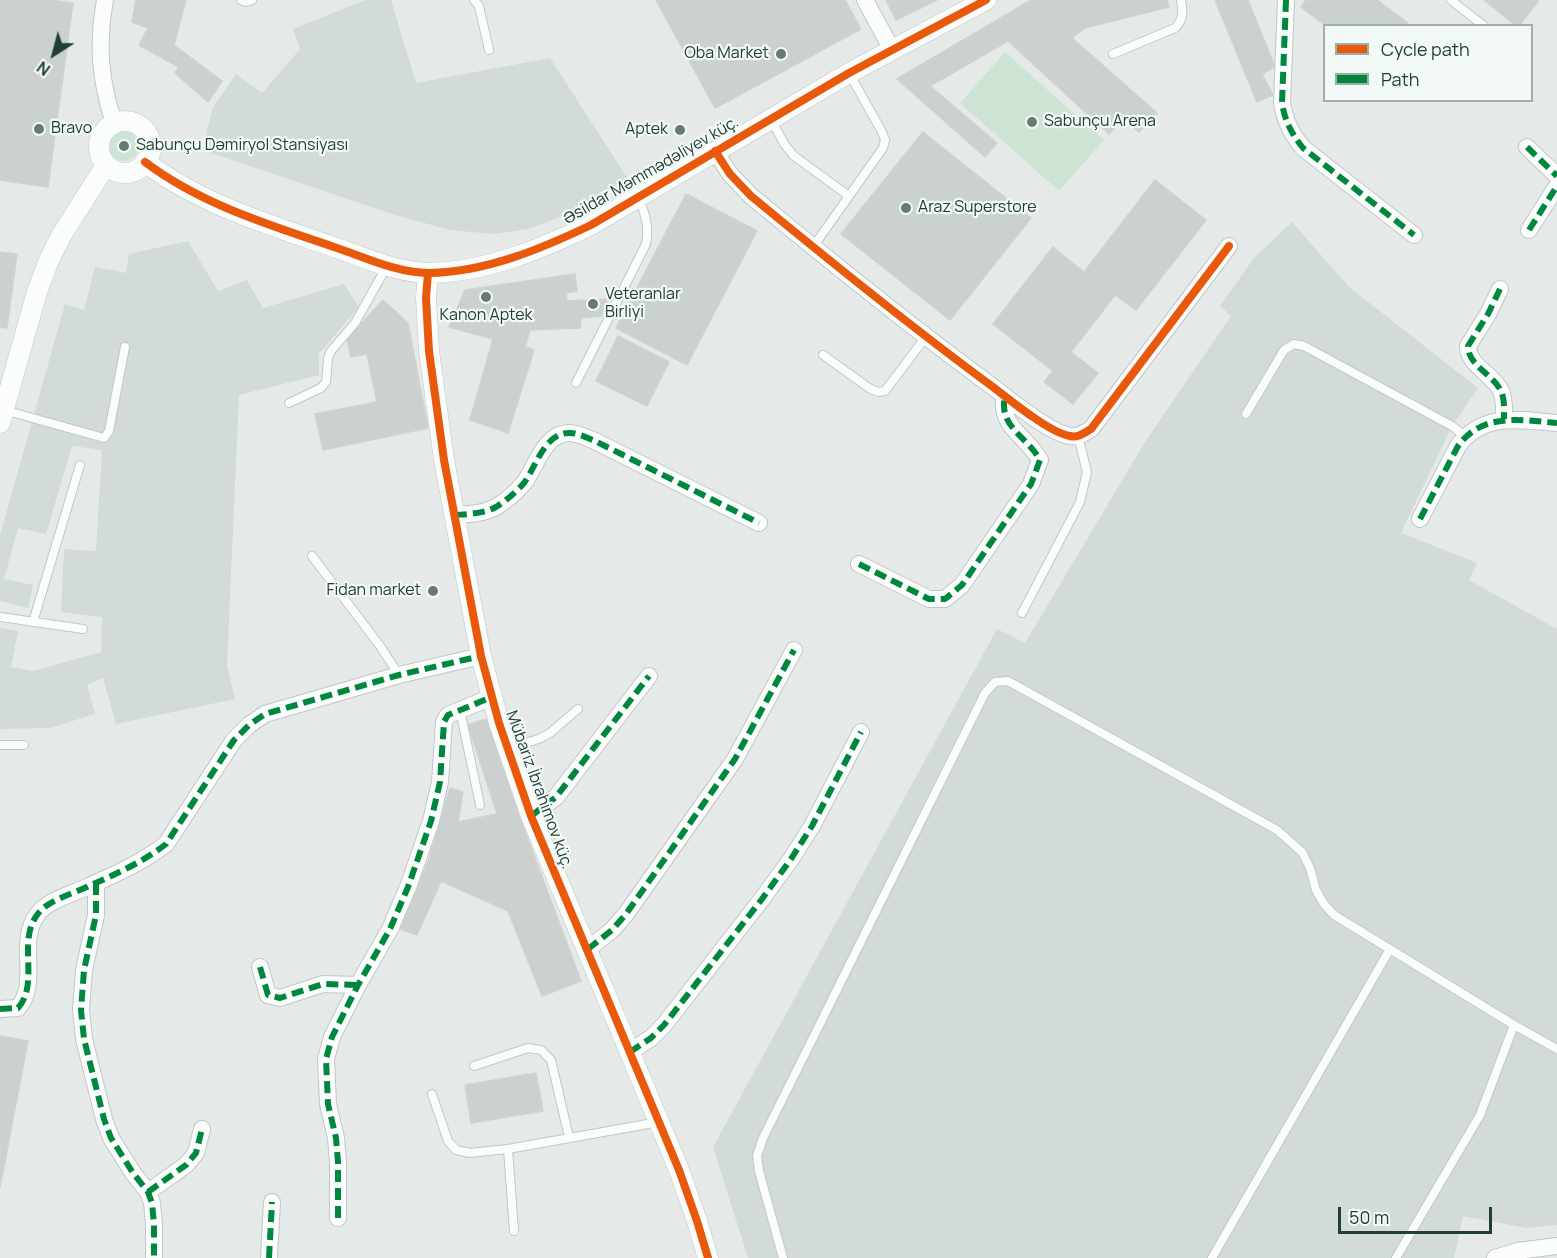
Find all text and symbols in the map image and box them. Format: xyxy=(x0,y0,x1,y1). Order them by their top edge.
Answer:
north arrow xyxy=(24,24,84,84)
legend xyxy=(1323,24,1533,102)
text: Cycle path xyxy=(1381,37,1470,61)
place label: Oba Market xyxy=(684,44,769,64)
marker: Oba Market xyxy=(774,47,788,61)
text: N xyxy=(32,56,55,81)
text: Path xyxy=(1381,67,1419,91)
place label: Sabunçu Arena xyxy=(1044,112,1156,132)
street label: Əsildar Məmmədəliyev küç. xyxy=(560,113,742,229)
marker: Sabunçu Arena xyxy=(1025,115,1039,129)
place label: Bravo xyxy=(51,119,92,139)
place label: Aptek xyxy=(625,120,668,140)
marker: Bravo xyxy=(32,122,46,136)
marker: Aptek xyxy=(673,123,687,137)
place label: Sabunçu Dəmiryol Stansiyası xyxy=(136,136,348,156)
marker: Sabunçu Dəmiryol Stansiyası xyxy=(117,139,131,153)
place label: Araz Superstore xyxy=(918,198,1037,218)
marker: Araz Superstore xyxy=(899,201,913,215)
place label: Veteranlar Birliyi xyxy=(605,285,681,323)
marker: Kanon Aptek xyxy=(479,290,493,304)
marker: Veteranlar Birliyi xyxy=(586,297,600,311)
place label: Kanon Aptek xyxy=(440,306,532,326)
place label: Fidan market xyxy=(326,581,421,601)
marker: Fidan market xyxy=(426,584,440,598)
street label: Mübariz İbrahimov küç. xyxy=(501,708,577,872)
scale bar xyxy=(1341,1195,1496,1233)
text: 50 m xyxy=(1349,1205,1389,1229)

